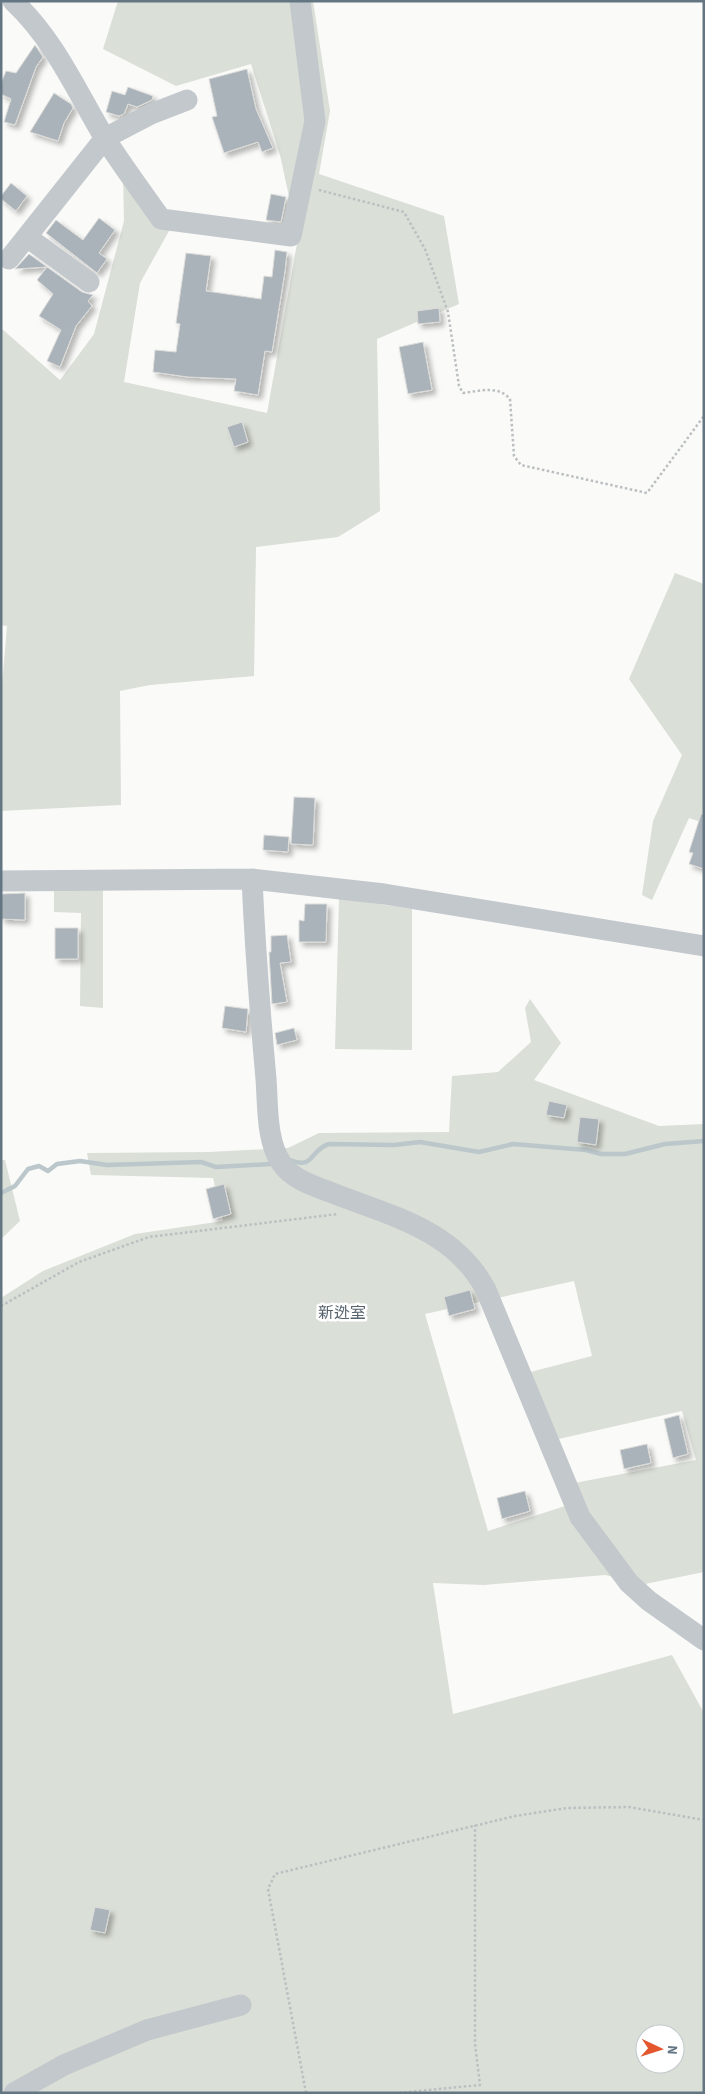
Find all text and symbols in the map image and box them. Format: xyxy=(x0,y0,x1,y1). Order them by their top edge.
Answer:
district label: 新迯室 xyxy=(318,1302,366,1324)
north arrow xyxy=(635,2024,685,2074)
text: N xyxy=(662,2044,682,2055)

